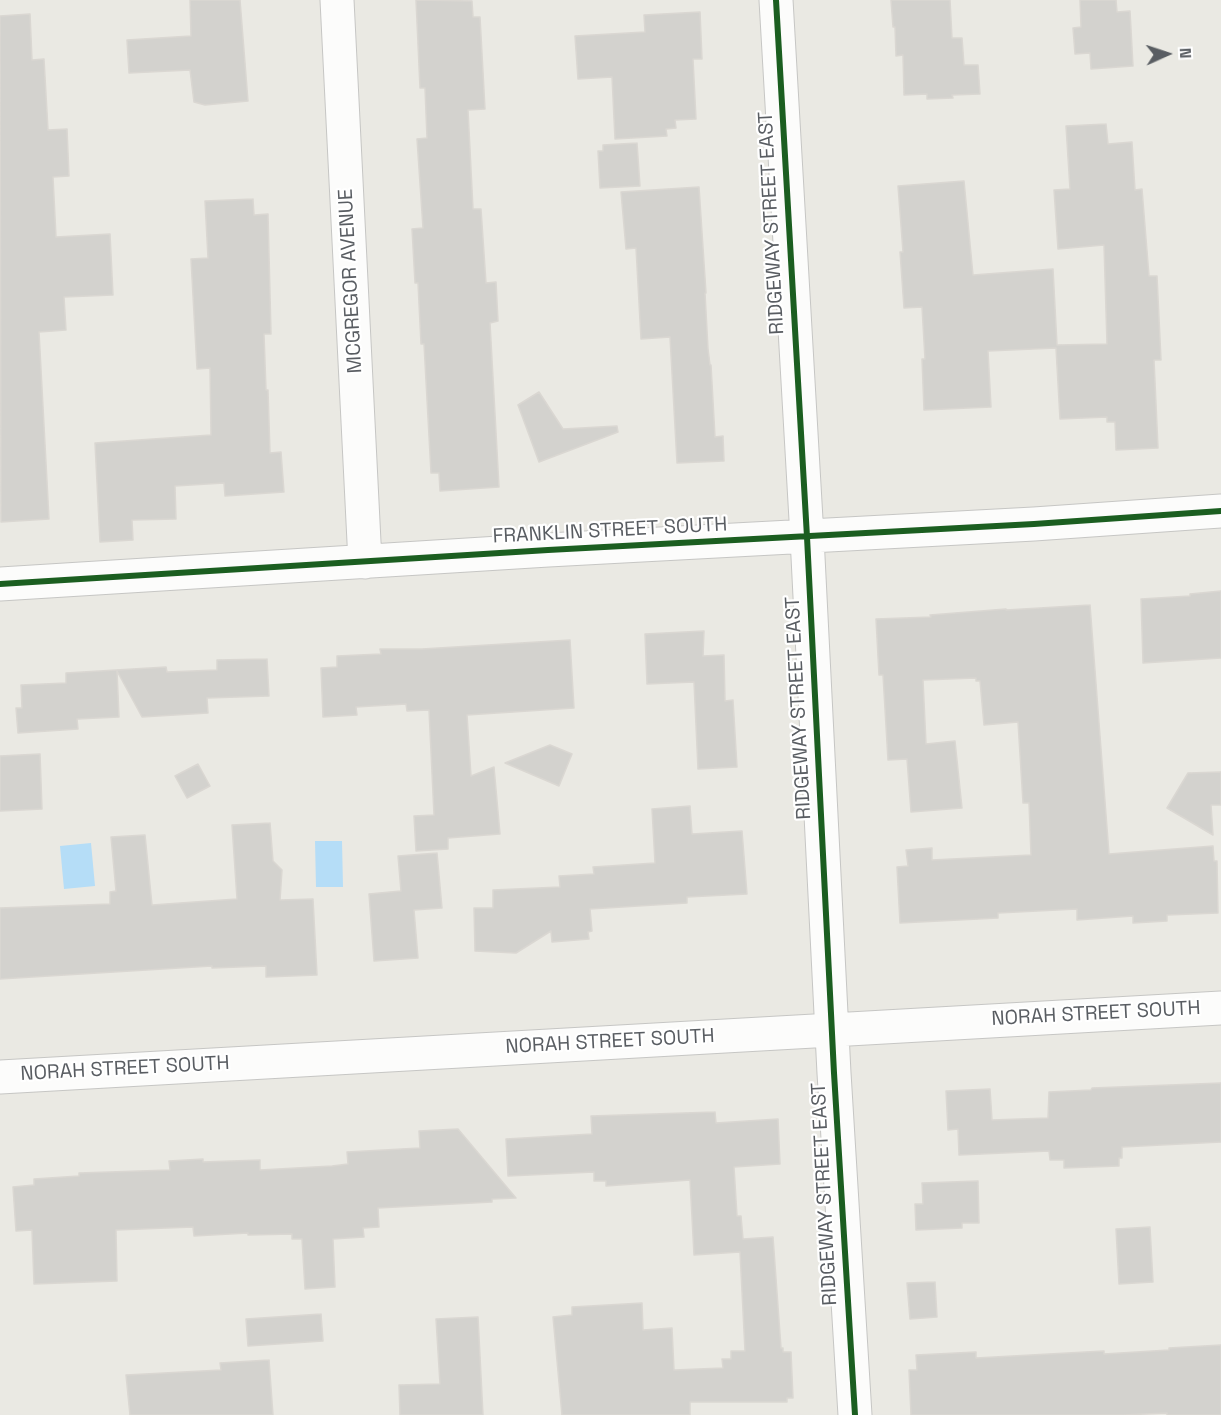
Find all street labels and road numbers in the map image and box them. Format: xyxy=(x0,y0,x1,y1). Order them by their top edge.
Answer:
street label: RIDGEWAY STREET EAST xyxy=(754,111,790,335)
street label: MCGREGOR AVENUE xyxy=(334,188,368,374)
street label: FRANKLIN STREET SOUTH xyxy=(492,513,728,549)
street label: RIDGEWAY STREET EAST xyxy=(781,596,817,820)
street label: NORAH STREET SOUTH xyxy=(991,997,1201,1031)
street label: NORAH STREET SOUTH xyxy=(505,1025,715,1059)
street label: NORAH STREET SOUTH xyxy=(20,1052,230,1086)
street label: RIDGEWAY STREET EAST xyxy=(807,1082,843,1306)

